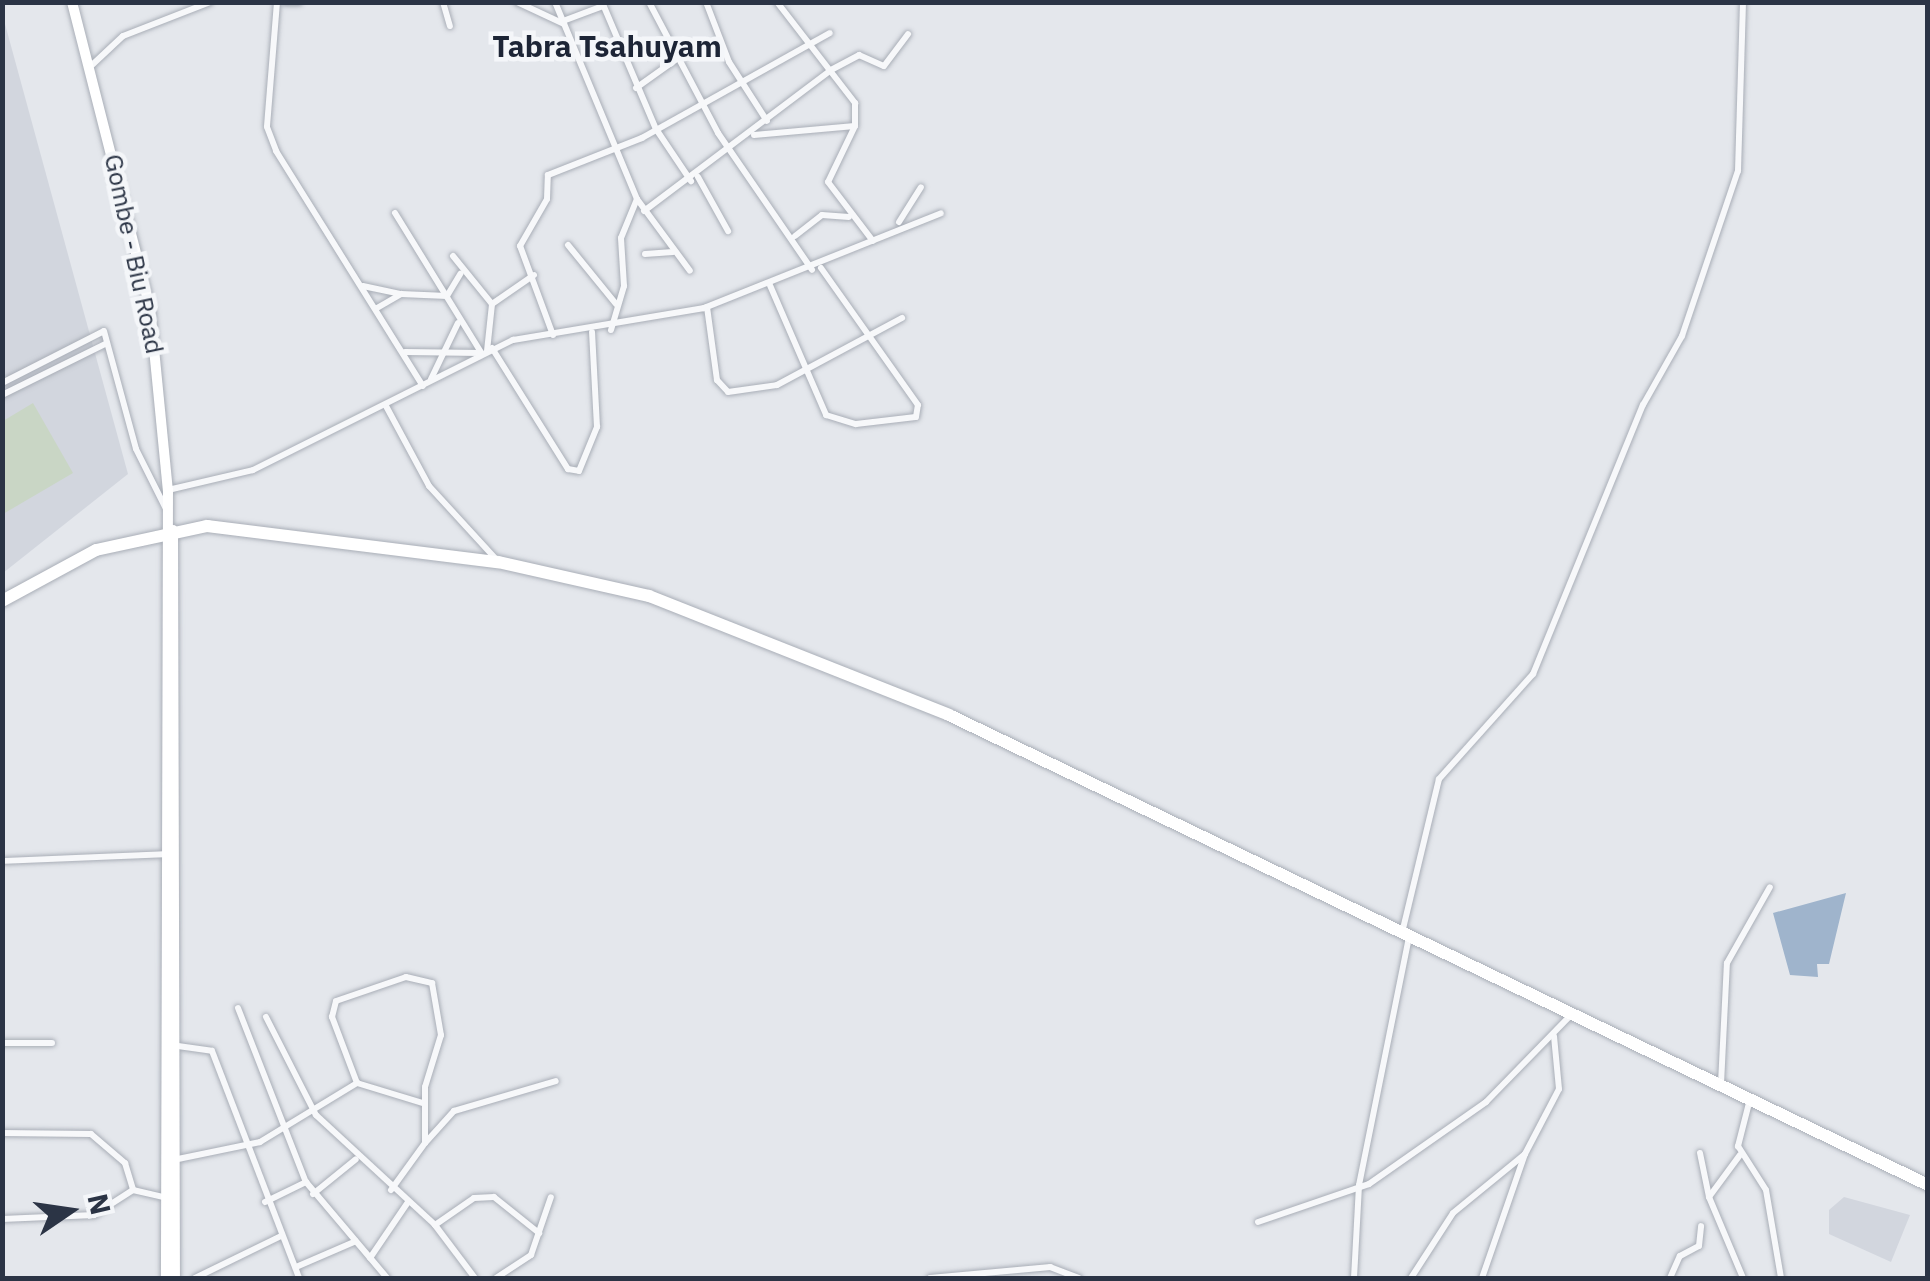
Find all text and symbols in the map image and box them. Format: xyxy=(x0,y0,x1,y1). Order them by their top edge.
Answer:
district label: Tabra Tsahuyam xyxy=(492,28,722,64)
street label: Gombe - Biu Road xyxy=(98,151,170,357)
north arrow xyxy=(20,1161,120,1261)
text: N xyxy=(79,1190,120,1218)

